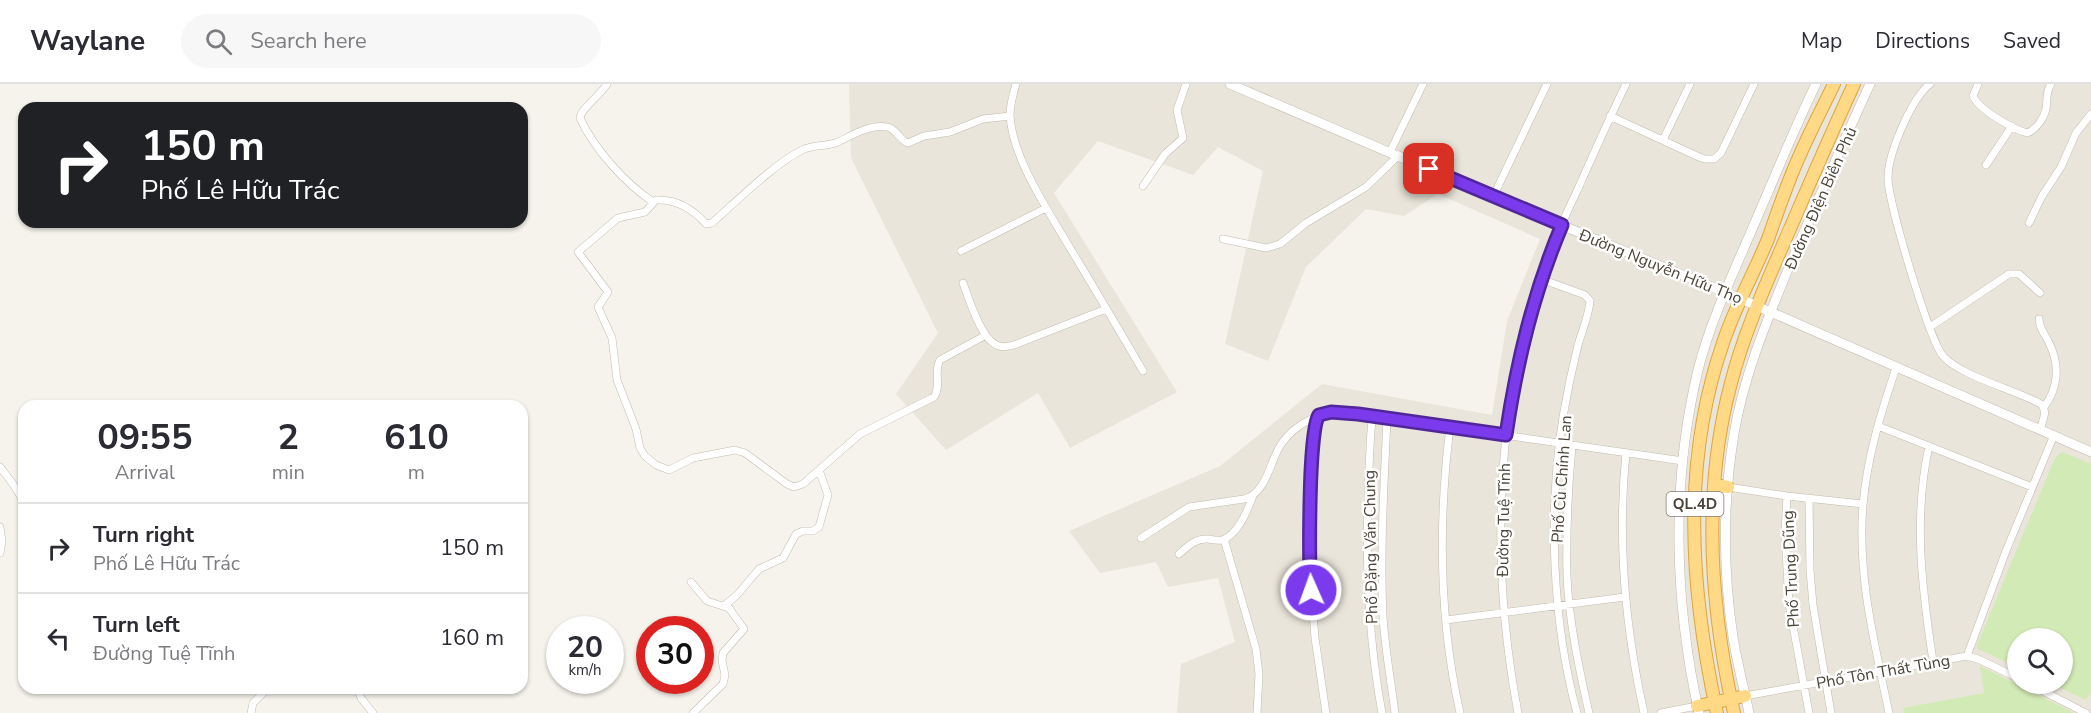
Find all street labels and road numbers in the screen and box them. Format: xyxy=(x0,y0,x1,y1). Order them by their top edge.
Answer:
street label: Đường Điện Biên Phủ xyxy=(1779,124,1862,274)
street label: Đường Nguyễn Hữu Thọ xyxy=(1575,224,1746,310)
street label: Phố Cù Chính Lan xyxy=(1547,414,1577,544)
street label: Đường Tuệ Tĩnh xyxy=(1492,463,1516,578)
street label: Phố Đặng Văn Chung xyxy=(1359,470,1383,624)
road number: QL.4D xyxy=(1666,492,1724,516)
street label: Phố Trung Dũng xyxy=(1777,510,1805,628)
street label: Phố Tôn Thất Tùng xyxy=(1815,649,1952,695)

